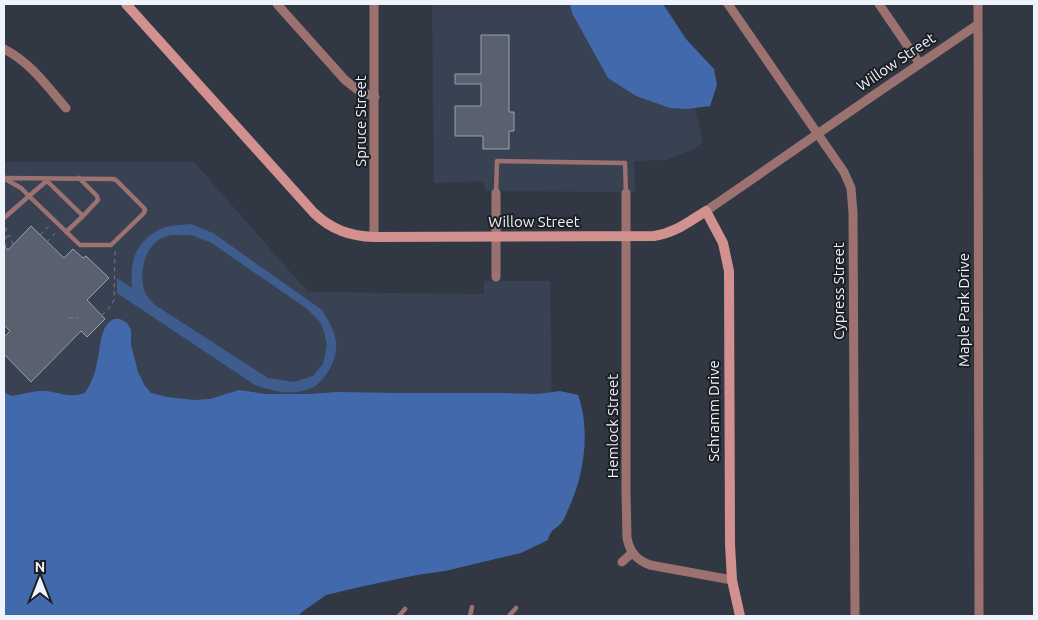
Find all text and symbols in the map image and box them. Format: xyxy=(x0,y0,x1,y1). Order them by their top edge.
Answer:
street label: Willow Street xyxy=(853,29,938,94)
street label: Spruce Street xyxy=(352,75,369,167)
street label: Willow Street xyxy=(488,213,580,230)
street label: Cypress Street xyxy=(830,242,847,340)
street label: Maple Park Drive xyxy=(955,253,972,367)
street label: Schramm Drive xyxy=(705,360,722,462)
street label: Hemlock Street xyxy=(604,374,621,478)
north arrow xyxy=(15,555,65,605)
text: N xyxy=(35,559,45,575)

